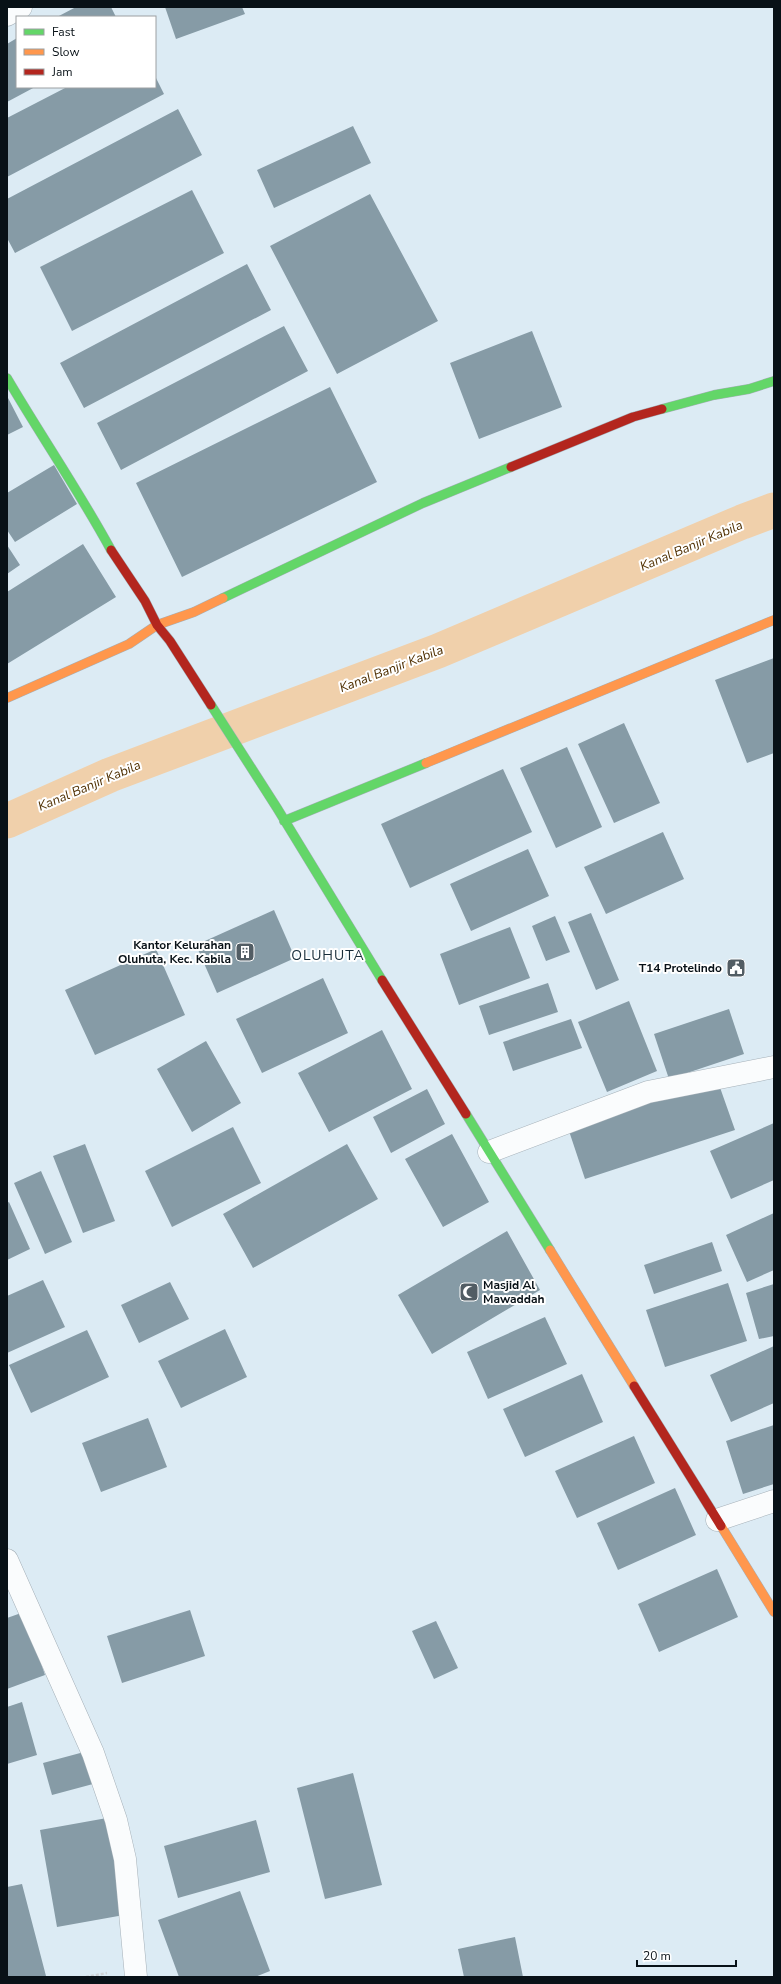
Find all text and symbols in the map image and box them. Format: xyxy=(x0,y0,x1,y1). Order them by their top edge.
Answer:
legend xyxy=(16,16,156,88)
text: Fast xyxy=(52,24,75,40)
text: Slow xyxy=(52,44,80,60)
text: Jam xyxy=(51,64,73,80)
water label: Kanal Banjir Kabila xyxy=(637,516,746,576)
water label: Kanal Banjir Kabila xyxy=(337,641,446,697)
water label: Kanal Banjir Kabila xyxy=(35,756,144,816)
place label: Kantor Kelurahan Oluhuta, Kec. Kabila xyxy=(118,937,231,967)
building icon: Kantor Kelurahan Oluhuta, Kec. Kabila xyxy=(234,941,256,963)
district label: OLUHUTA xyxy=(291,946,365,965)
public building icon: T14 Protelindo xyxy=(725,957,747,979)
place label: T14 Protelindo xyxy=(639,960,722,976)
place label: Masjid Al Mawaddah xyxy=(483,1277,545,1307)
mosque icon: Masjid Al Mawaddah xyxy=(458,1281,480,1303)
scale bar xyxy=(637,1942,736,1968)
text: 20 m xyxy=(643,1948,671,1964)

